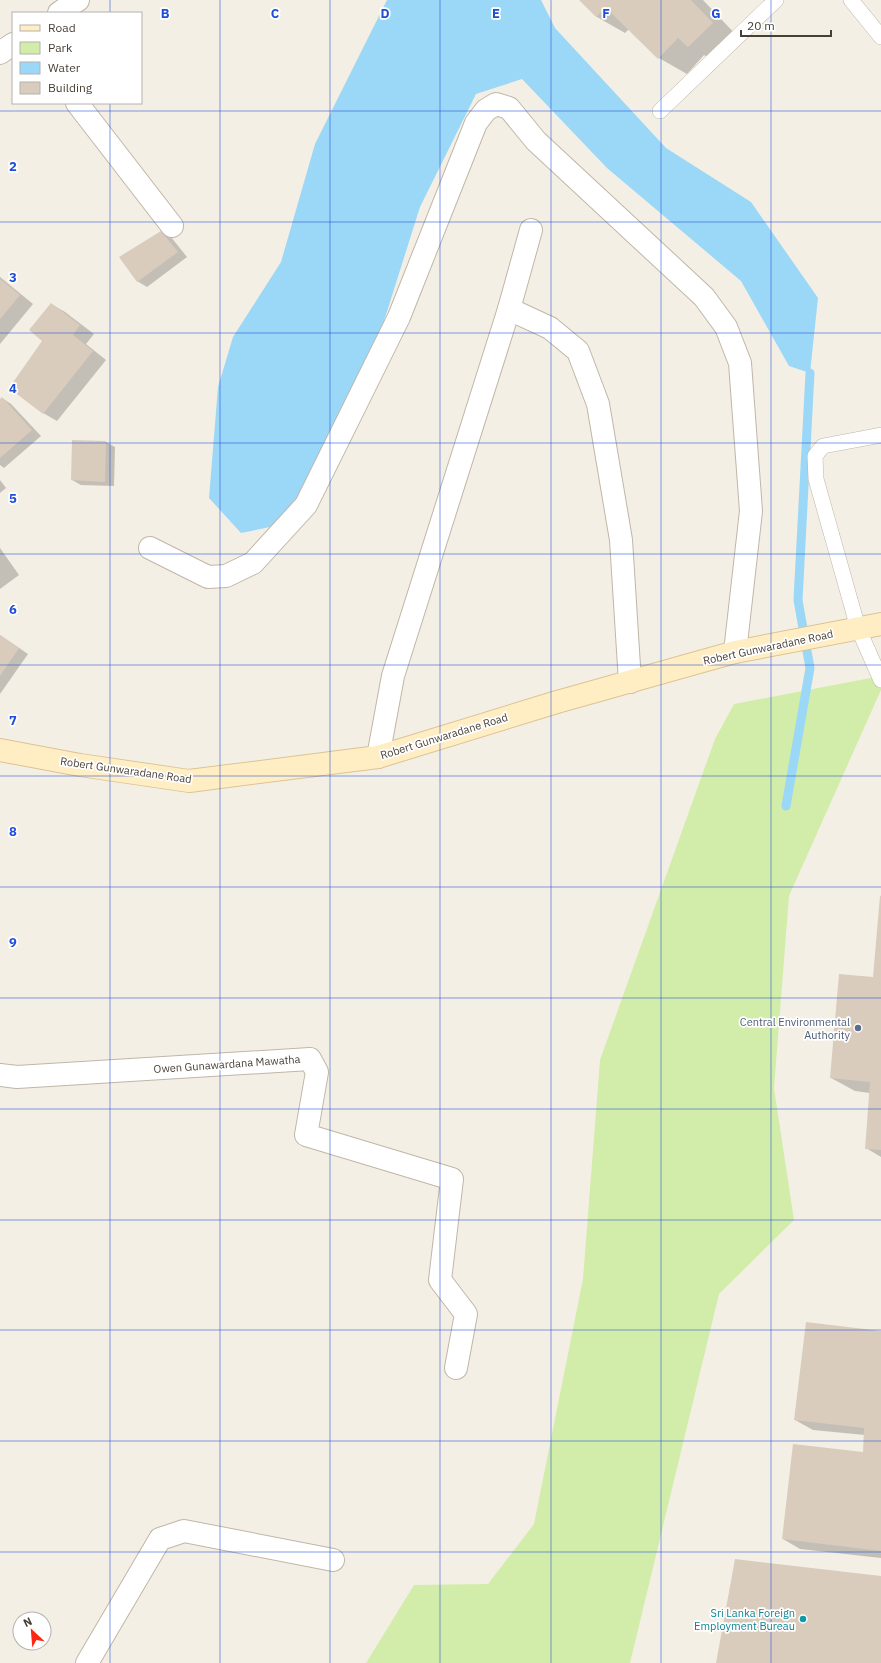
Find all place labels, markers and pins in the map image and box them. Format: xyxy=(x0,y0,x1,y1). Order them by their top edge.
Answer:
place label: Central Environmental Authority xyxy=(740,1015,850,1042)
marker: Central Environmental Authority xyxy=(853,1023,863,1033)
place label: Sri Lanka Foreign Employment Bureau xyxy=(694,1606,795,1633)
marker: Sri Lanka Foreign Employment Bureau xyxy=(798,1614,808,1624)

